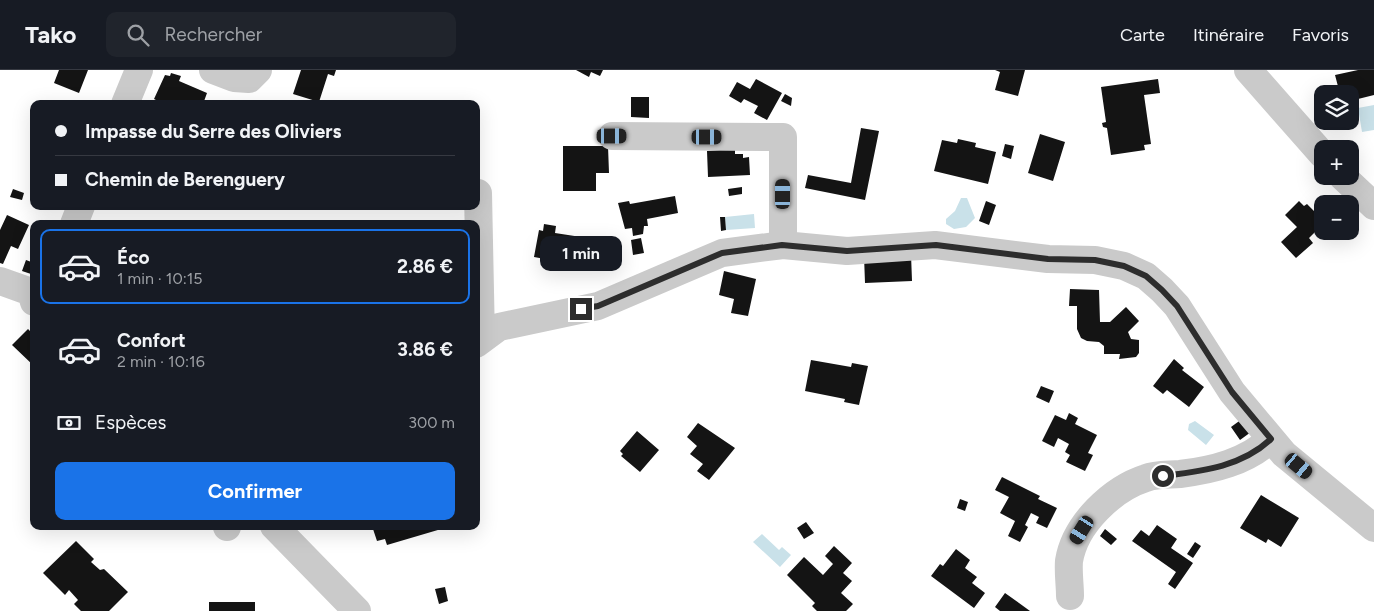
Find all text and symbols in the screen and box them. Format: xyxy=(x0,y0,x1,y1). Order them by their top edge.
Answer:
search box xyxy=(106,12,456,57)
text: Tako xyxy=(25,20,76,49)
icon: search xyxy=(124,21,152,49)
text: Rechercher xyxy=(164,23,262,46)
text: Carte xyxy=(1120,24,1165,46)
text: Itinéraire xyxy=(1193,24,1264,46)
text: Favoris xyxy=(1292,24,1349,46)
map controls xyxy=(1314,85,1359,240)
button: layers xyxy=(1314,85,1359,130)
text: Impasse du Serre des Oliviers xyxy=(85,120,341,143)
car xyxy=(597,129,627,144)
car xyxy=(692,130,722,145)
button: + xyxy=(1314,140,1359,185)
text: Chemin de Berenguery xyxy=(85,168,285,191)
car xyxy=(775,179,790,209)
button: − xyxy=(1314,195,1359,240)
callout: 1 min xyxy=(540,236,622,272)
icon: car xyxy=(57,244,102,289)
text: 1 min xyxy=(562,244,600,263)
text: Éco xyxy=(117,246,150,269)
text: 2.86 € xyxy=(397,255,453,278)
text: 1 min · 10:15 xyxy=(117,269,203,288)
route end xyxy=(570,298,592,320)
icon: car xyxy=(57,327,102,372)
text: Confort xyxy=(117,329,186,352)
text: 3.86 € xyxy=(397,338,453,361)
text: 2 min · 10:16 xyxy=(117,352,205,371)
icon: cash xyxy=(55,409,83,437)
text: Espèces xyxy=(95,411,166,434)
text: 300 m xyxy=(408,413,455,432)
car xyxy=(1282,451,1315,481)
button: Confirmer xyxy=(55,462,455,520)
route start xyxy=(1152,465,1174,487)
car xyxy=(1067,513,1096,547)

